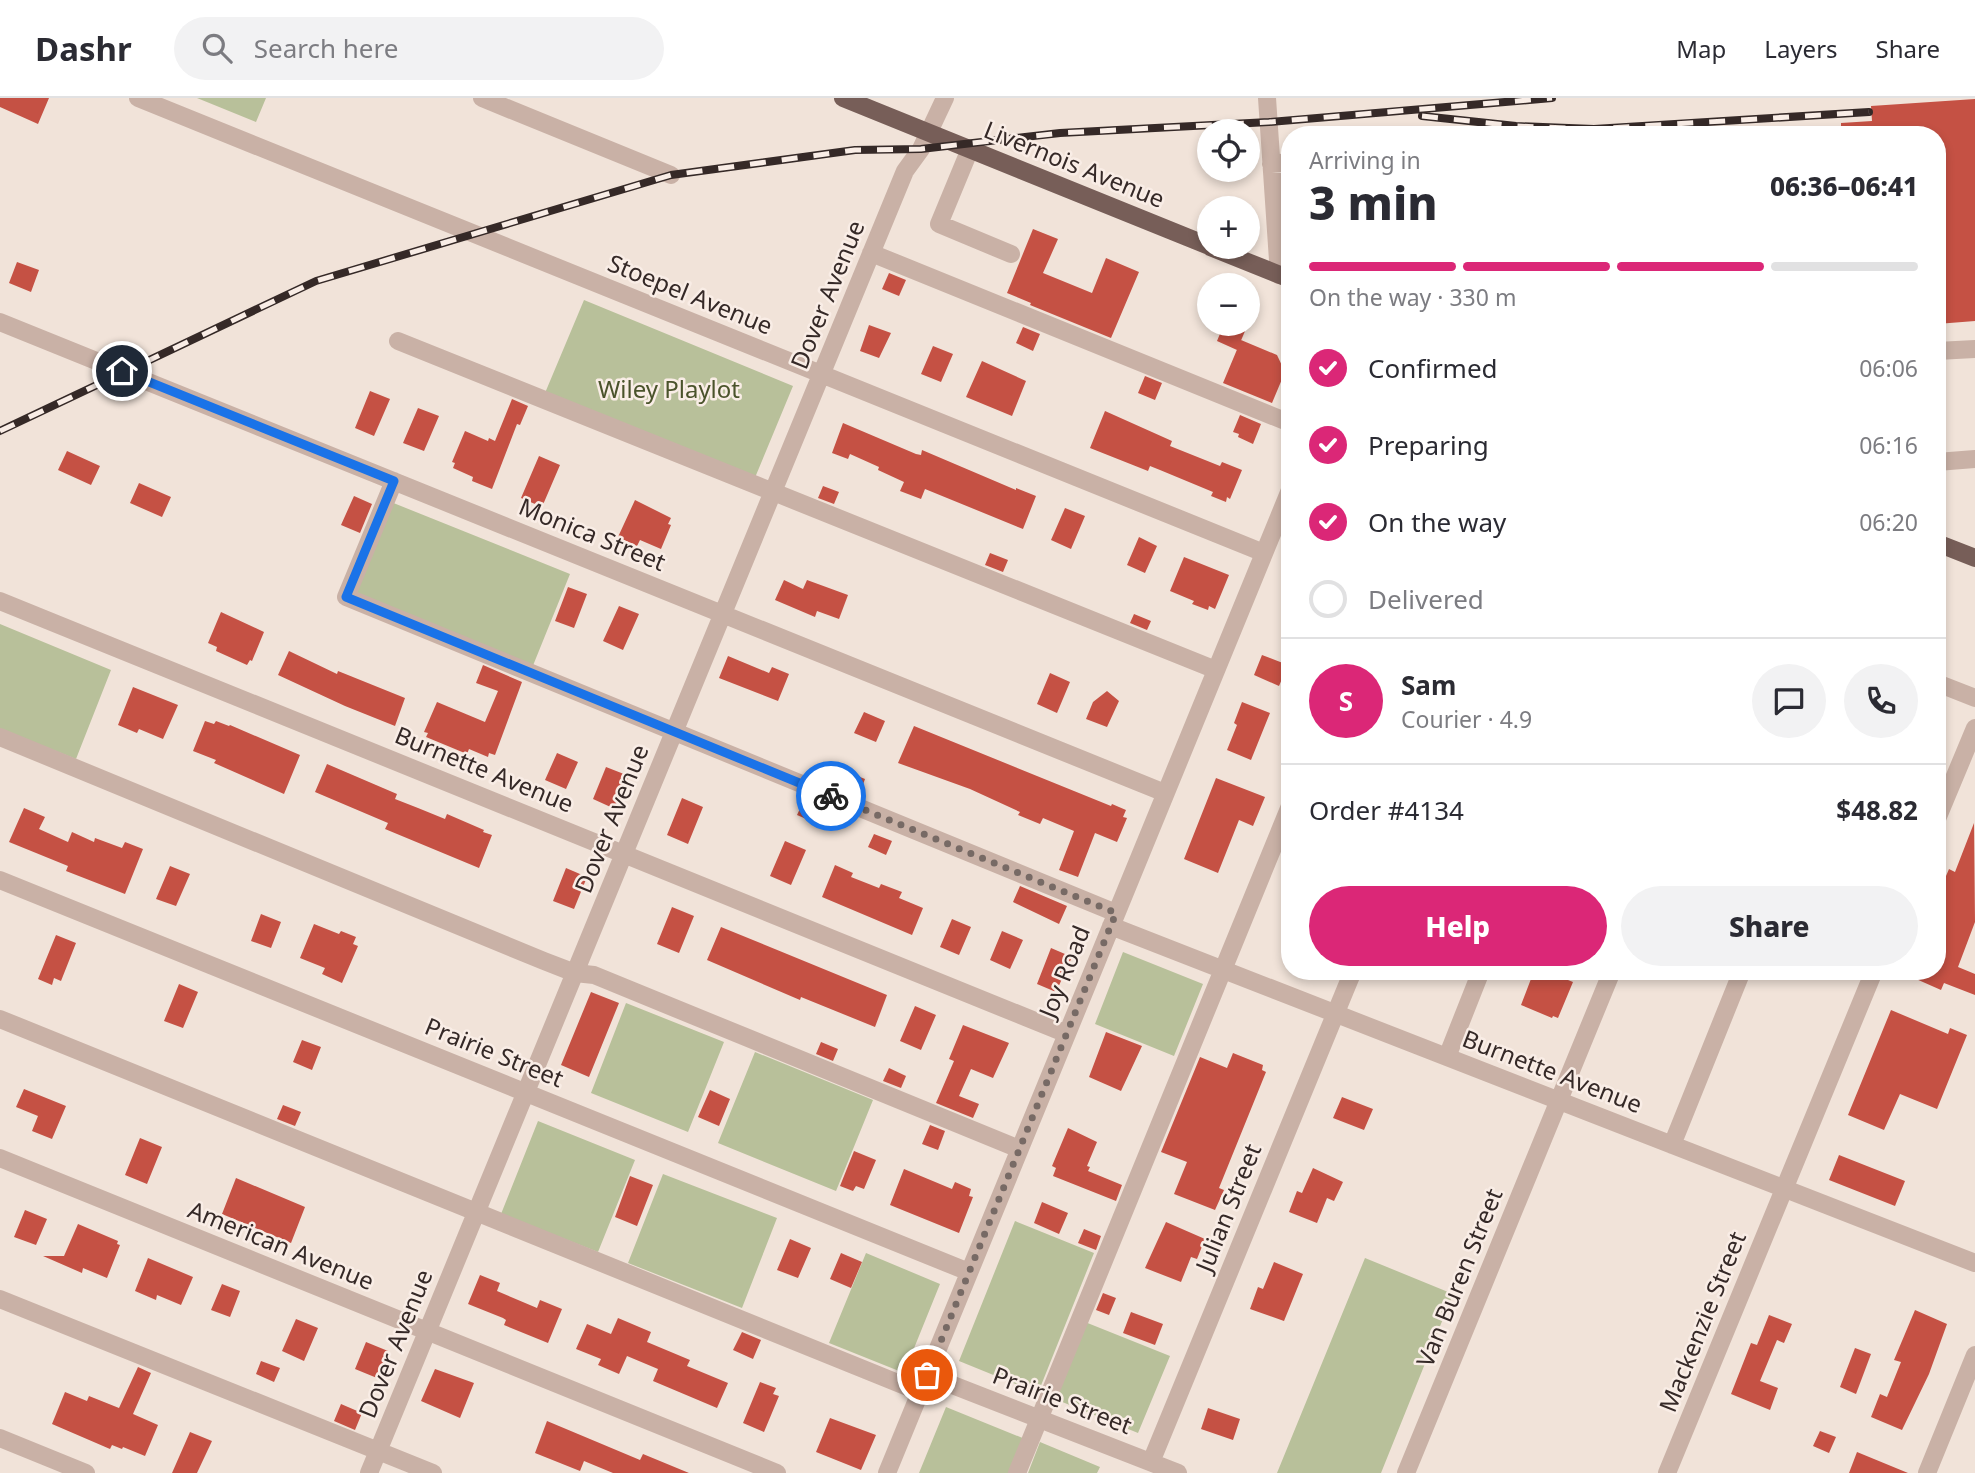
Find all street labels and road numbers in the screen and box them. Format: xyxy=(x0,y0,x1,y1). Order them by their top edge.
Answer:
street label: Livernois Avenue xyxy=(979,112,1170,215)
street label: Dover Avenue xyxy=(782,215,871,374)
street label: Stoepel Avenue xyxy=(603,246,778,342)
street label: Monica Street xyxy=(514,489,671,578)
street label: Burnette Avenue xyxy=(390,718,579,820)
street label: Dover Avenue xyxy=(566,739,655,898)
street label: Joy Road xyxy=(1029,920,1097,1024)
street label: Prairie Street xyxy=(420,1009,569,1094)
street label: Burnette Avenue xyxy=(1458,1021,1647,1120)
street label: Julian Street xyxy=(1186,1138,1268,1278)
street label: Van Buren Street xyxy=(1408,1183,1510,1372)
street label: American Avenue xyxy=(184,1192,379,1297)
street label: Mackenzie Street xyxy=(1650,1226,1753,1417)
street label: Dover Avenue xyxy=(350,1264,439,1423)
street label: Prairie Street xyxy=(988,1358,1137,1441)

